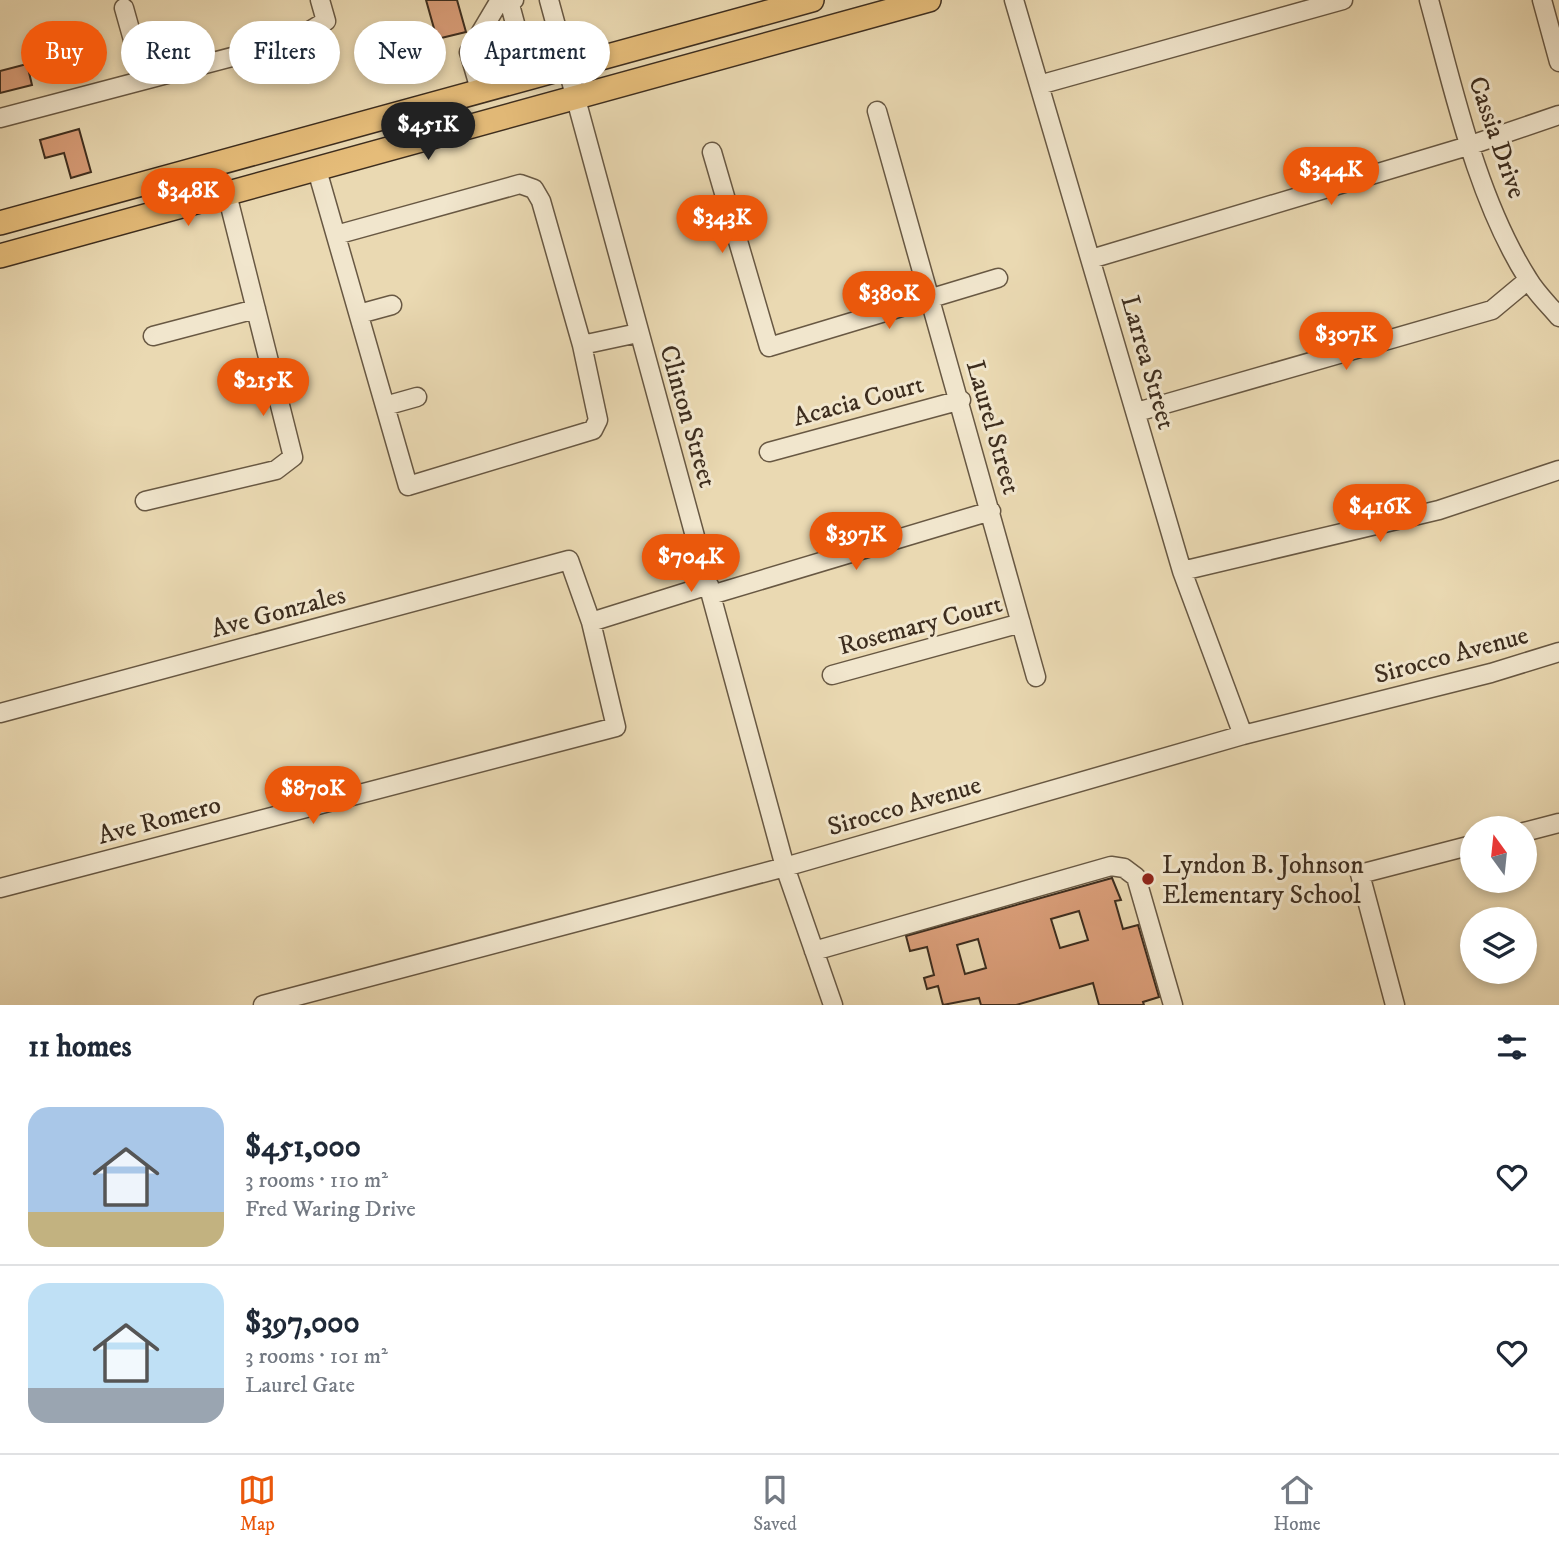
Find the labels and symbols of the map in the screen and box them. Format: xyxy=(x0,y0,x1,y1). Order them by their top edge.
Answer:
street label: Cassia Drive xyxy=(1460,72,1533,203)
pin: $451K xyxy=(379,102,477,162)
pin: $344K xyxy=(1282,148,1380,207)
pin: $348K xyxy=(139,168,237,228)
pin: $343K xyxy=(673,196,771,255)
pin: $380K xyxy=(840,272,938,331)
street label: Larrea Street xyxy=(1113,292,1182,433)
pin: $307K xyxy=(1297,312,1395,372)
street label: Clinton Street xyxy=(651,341,724,492)
street label: Laurel Street xyxy=(958,357,1027,498)
pin: $215K xyxy=(214,358,312,418)
street label: Acacia Court xyxy=(789,368,927,435)
pin: $416K xyxy=(1331,484,1429,544)
pin: $397K xyxy=(807,512,905,572)
pin: $704K xyxy=(642,534,740,594)
street label: Ave Gonzales xyxy=(208,579,349,646)
street label: Rosemary Court xyxy=(835,588,1006,663)
street label: Sirocco Avenue xyxy=(1371,619,1532,692)
pin: $870K xyxy=(264,766,362,826)
street label: Sirocco Avenue xyxy=(824,769,985,844)
street label: Ave Romero xyxy=(94,788,225,853)
north arrow xyxy=(1460,816,1536,892)
place label: Lyndon B. Johnson Elementary School xyxy=(1162,849,1364,912)
marker: Lyndon B. Johnson Elementary School xyxy=(1140,871,1156,887)

